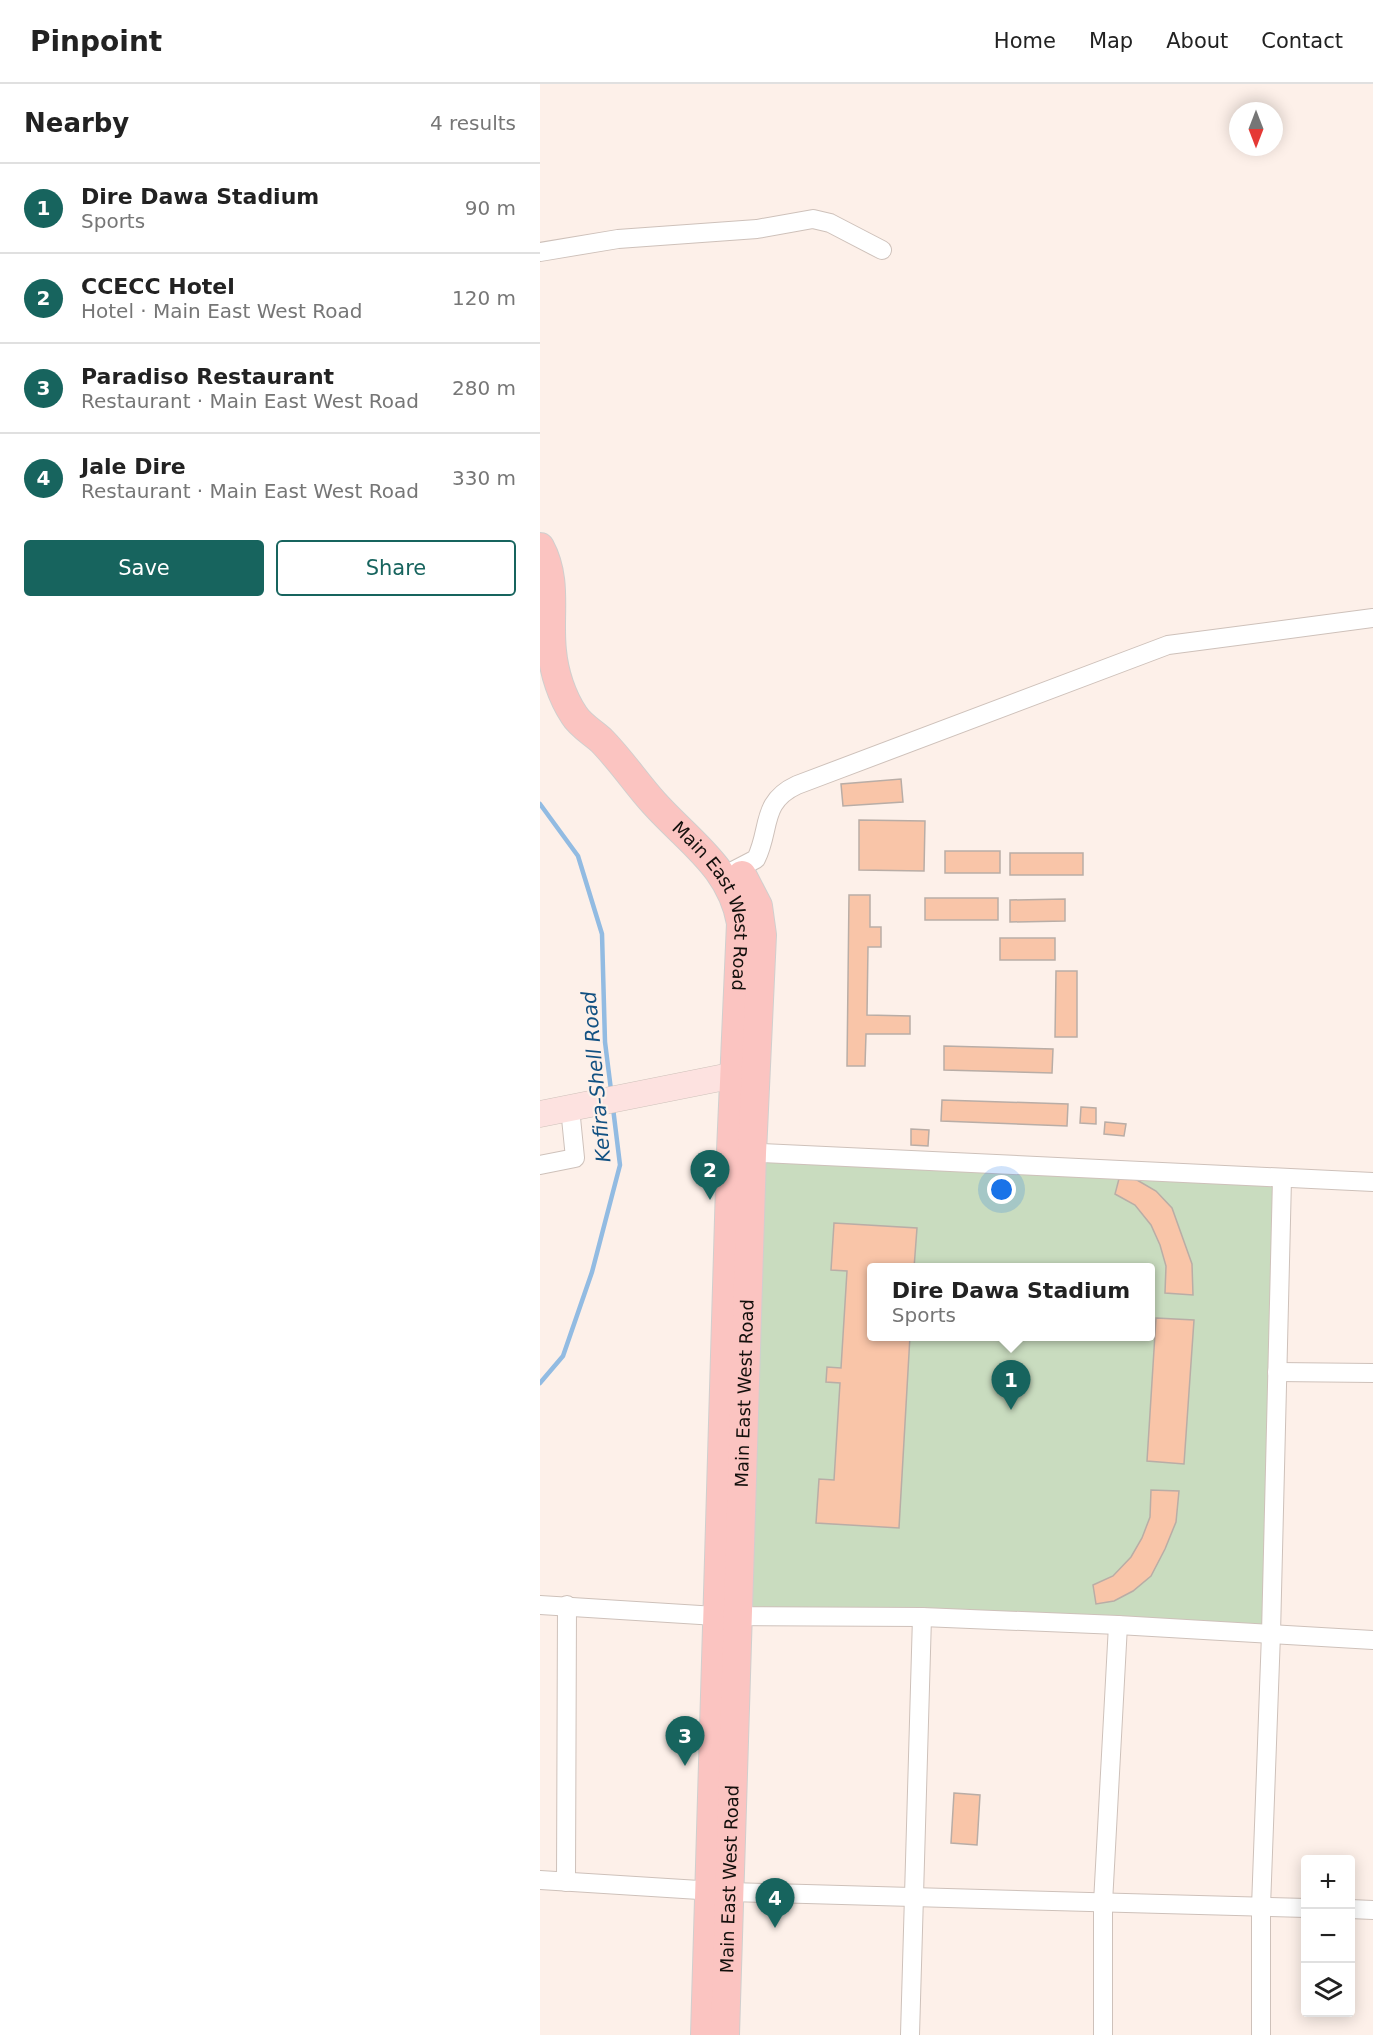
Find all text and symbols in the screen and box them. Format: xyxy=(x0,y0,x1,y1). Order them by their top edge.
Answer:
text: Pinpoint xyxy=(30,25,162,58)
text: Home xyxy=(994,29,1056,53)
text: Map xyxy=(1089,29,1133,53)
text: About xyxy=(1166,29,1228,53)
text: Contact xyxy=(1261,29,1343,53)
north arrow xyxy=(1229,102,1283,156)
text: Nearby xyxy=(24,108,129,138)
text: 4 results xyxy=(430,111,516,135)
text: Dire Dawa Stadium xyxy=(81,184,319,209)
text: 1 xyxy=(37,196,50,220)
text: 90 m xyxy=(465,196,516,220)
text: Sports xyxy=(81,209,145,233)
text: CCECC Hotel xyxy=(81,274,235,299)
text: 2 xyxy=(37,286,50,310)
text: 120 m xyxy=(452,286,516,310)
text: Hotel · Main East West Road xyxy=(81,299,362,323)
text: Paradiso Restaurant xyxy=(81,364,334,389)
text: 3 xyxy=(37,376,50,400)
text: 280 m xyxy=(452,376,516,400)
text: Restaurant · Main East West Road xyxy=(81,389,419,413)
text: Jale Dire xyxy=(81,454,186,479)
text: 4 xyxy=(37,466,50,490)
text: 330 m xyxy=(452,466,516,490)
text: Restaurant · Main East West Road xyxy=(81,479,419,503)
button: Save xyxy=(24,540,264,596)
button: Share xyxy=(276,540,516,596)
street label: Main East West Road xyxy=(668,817,752,991)
water label: Kefira-Shell Road xyxy=(577,990,615,1164)
pin: 2 xyxy=(690,1150,730,1200)
your location xyxy=(987,1175,1016,1204)
popup xyxy=(867,1263,1155,1341)
text: Dire Dawa Stadium xyxy=(892,1278,1130,1303)
street label: Main East West Road xyxy=(731,1299,758,1488)
text: Sports xyxy=(892,1303,956,1327)
pin: 1 xyxy=(992,1360,1030,1410)
pin: 3 xyxy=(666,1716,704,1766)
street label: Main East West Road xyxy=(716,1785,743,1974)
map controls xyxy=(1301,1855,1355,2017)
button: + xyxy=(1301,1855,1355,1909)
pin: 4 xyxy=(756,1878,794,1928)
button: − xyxy=(1301,1909,1355,1963)
button: layers xyxy=(1301,1963,1355,2017)

